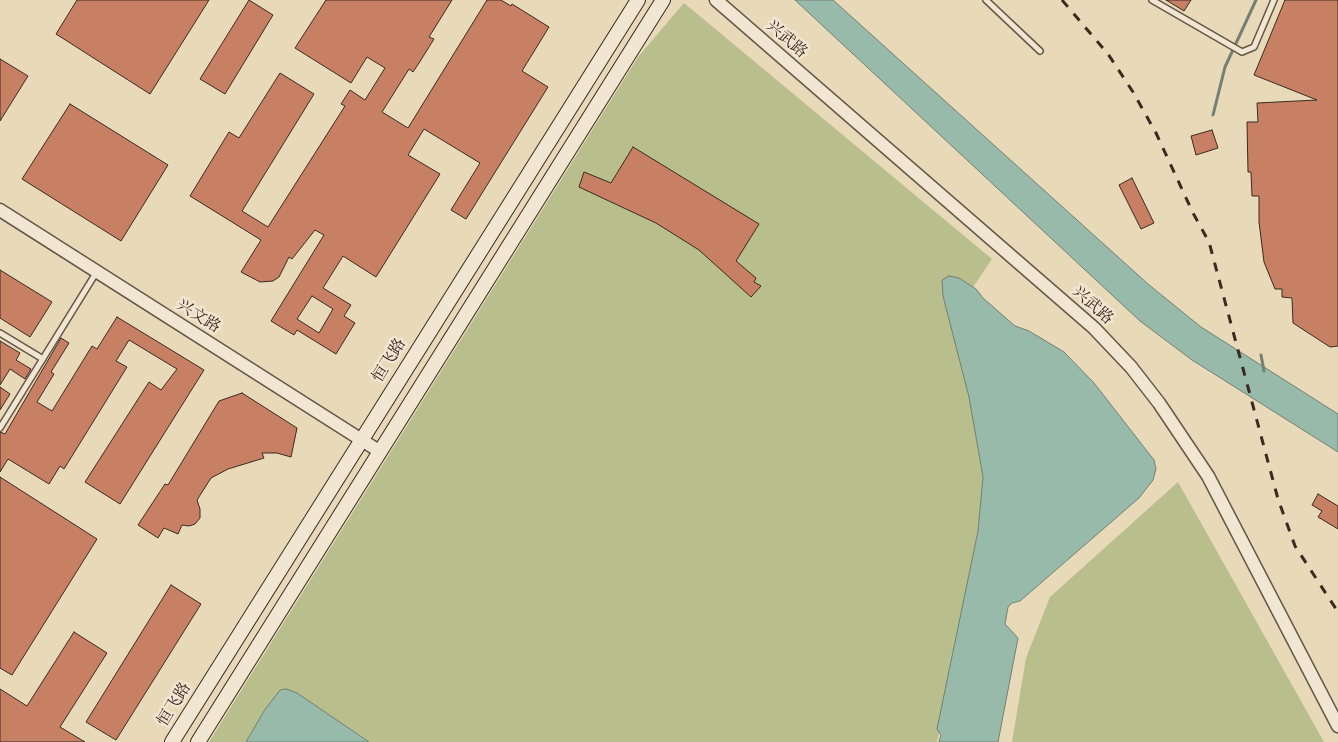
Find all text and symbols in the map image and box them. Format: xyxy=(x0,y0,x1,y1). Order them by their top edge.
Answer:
street label: 兴武路 xyxy=(762,17,810,63)
street label: 兴武路 xyxy=(1068,283,1116,329)
street label: 兴文路 xyxy=(173,296,223,338)
street label: 恒飞路 xyxy=(369,336,411,386)
street label: 恒飞路 xyxy=(154,680,196,730)

